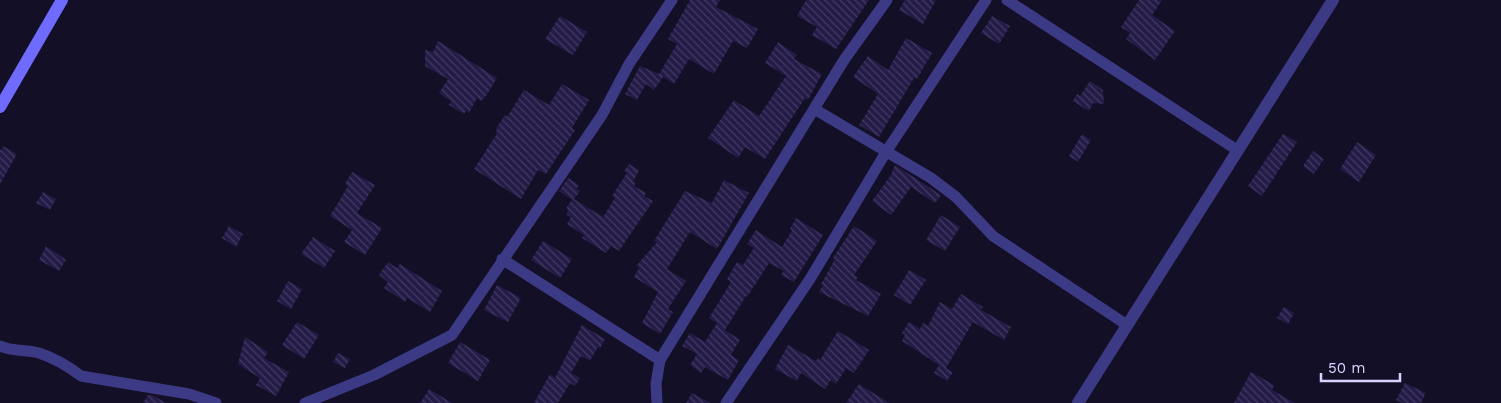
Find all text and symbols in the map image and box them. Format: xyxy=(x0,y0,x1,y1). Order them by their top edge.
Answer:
scale bar xyxy=(1321,350,1400,382)
text: 50 m xyxy=(1328,359,1365,377)

